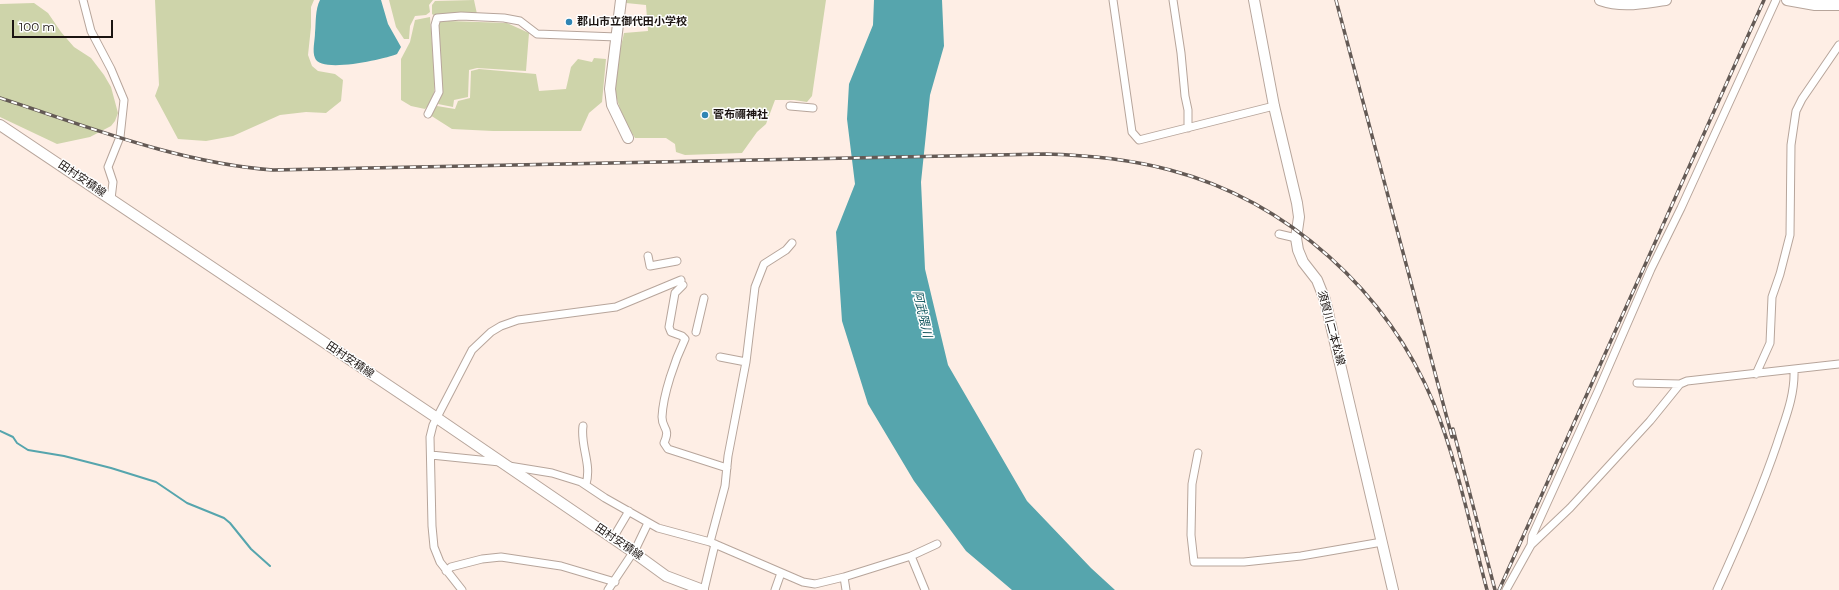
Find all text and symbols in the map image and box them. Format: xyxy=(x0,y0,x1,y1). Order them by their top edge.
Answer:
scale bar xyxy=(14,12,115,38)
place label: 郡山市立御代田小学校 xyxy=(577,15,687,29)
marker: 郡山市立御代田小学校 xyxy=(564,17,574,27)
text: 100 m xyxy=(19,19,55,34)
place label: 菅布禰神社 xyxy=(713,108,768,122)
marker: 菅布禰神社 xyxy=(700,110,710,120)
street label: 田村安積線 xyxy=(56,158,108,200)
water label: 阿武隈川 xyxy=(910,289,934,339)
street label: 須賀川二本松線 xyxy=(1315,289,1347,367)
street label: 田村安積線 xyxy=(324,339,376,381)
street label: 田村安積線 xyxy=(593,521,645,563)

